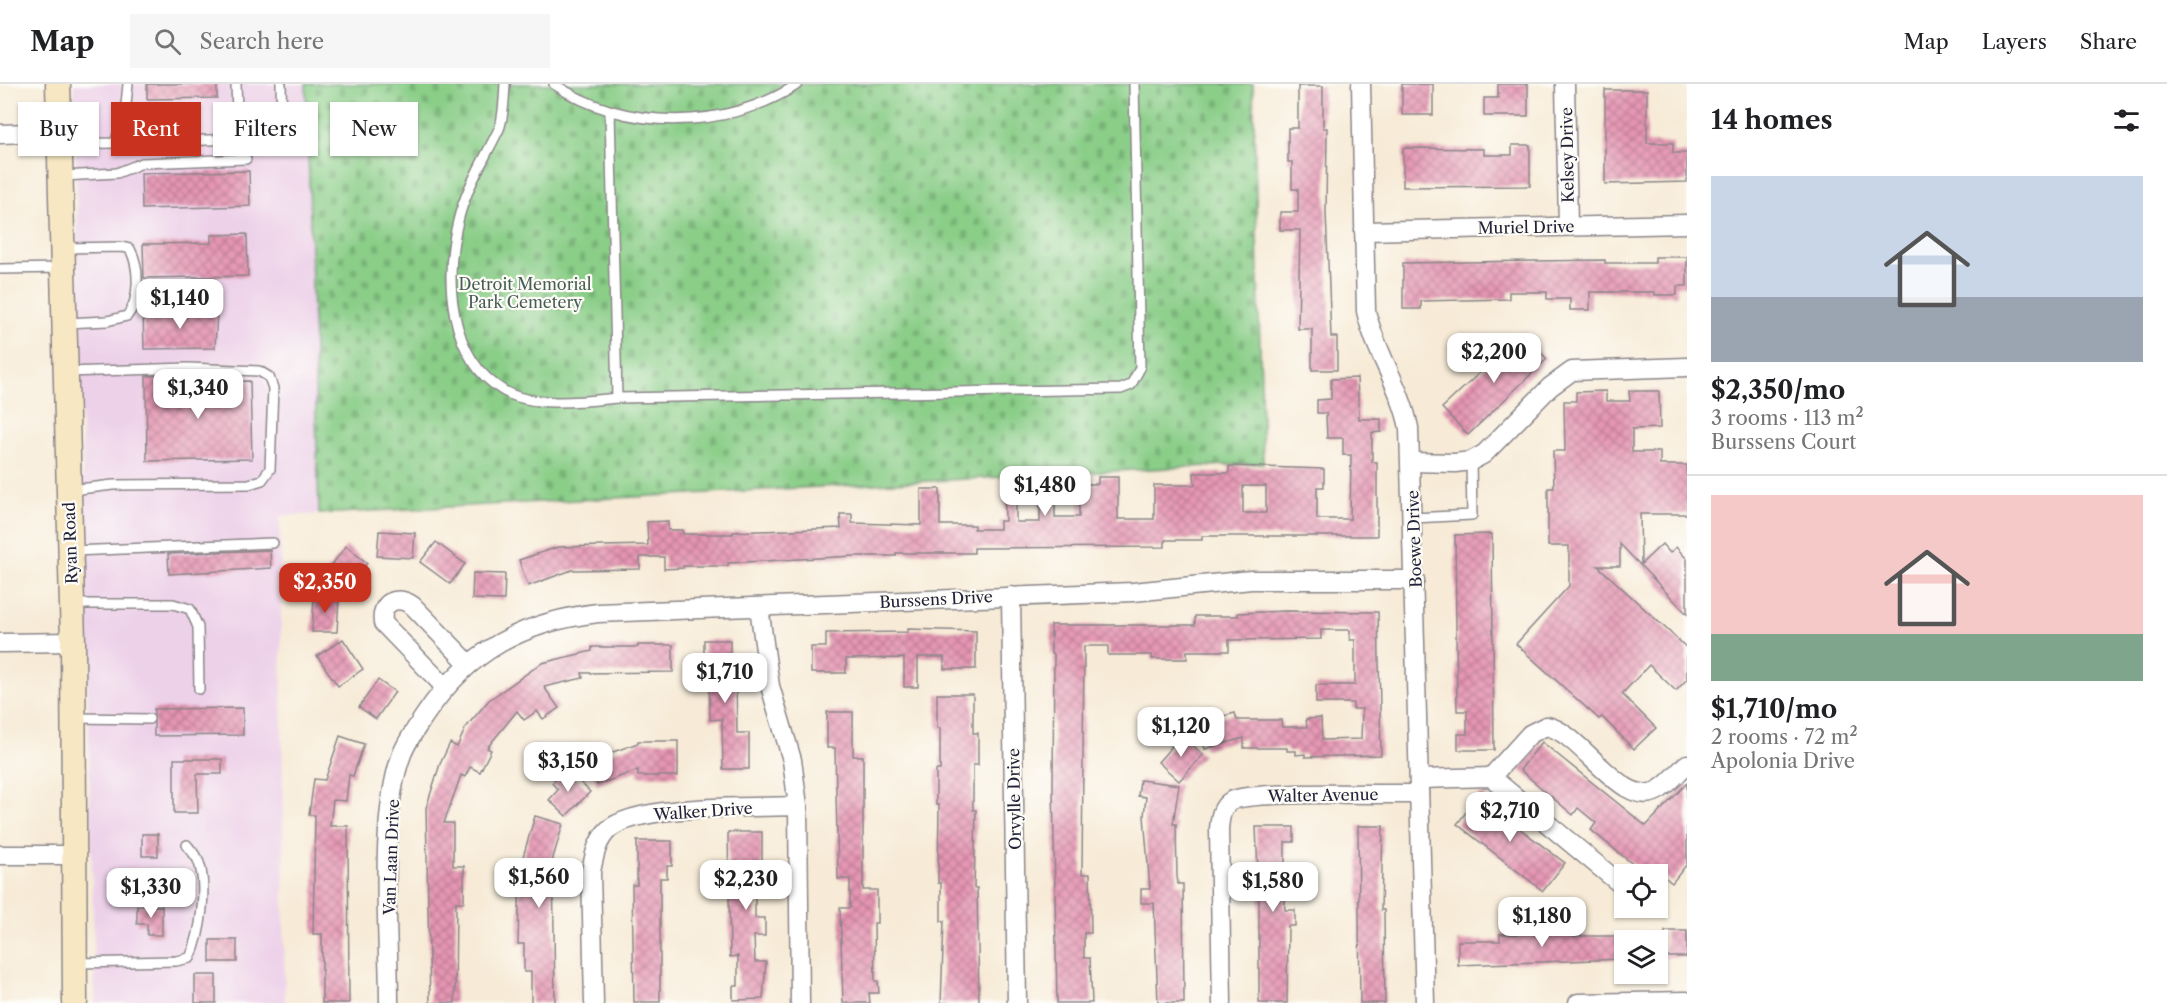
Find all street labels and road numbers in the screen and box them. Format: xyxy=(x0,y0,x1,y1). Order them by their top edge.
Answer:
street label: Kelsey Drive xyxy=(1556,107,1578,203)
street label: Muriel Drive xyxy=(1477,216,1575,238)
street label: Boewe Drive xyxy=(1402,490,1426,588)
street label: Ryan Road xyxy=(59,501,81,584)
street label: Burssens Drive xyxy=(879,586,993,612)
street label: Orvylle Drive xyxy=(1003,748,1025,850)
street label: Walter Avenue xyxy=(1266,784,1379,806)
street label: Walker Drive xyxy=(652,798,753,825)
street label: Van Laan Drive xyxy=(379,799,403,916)

